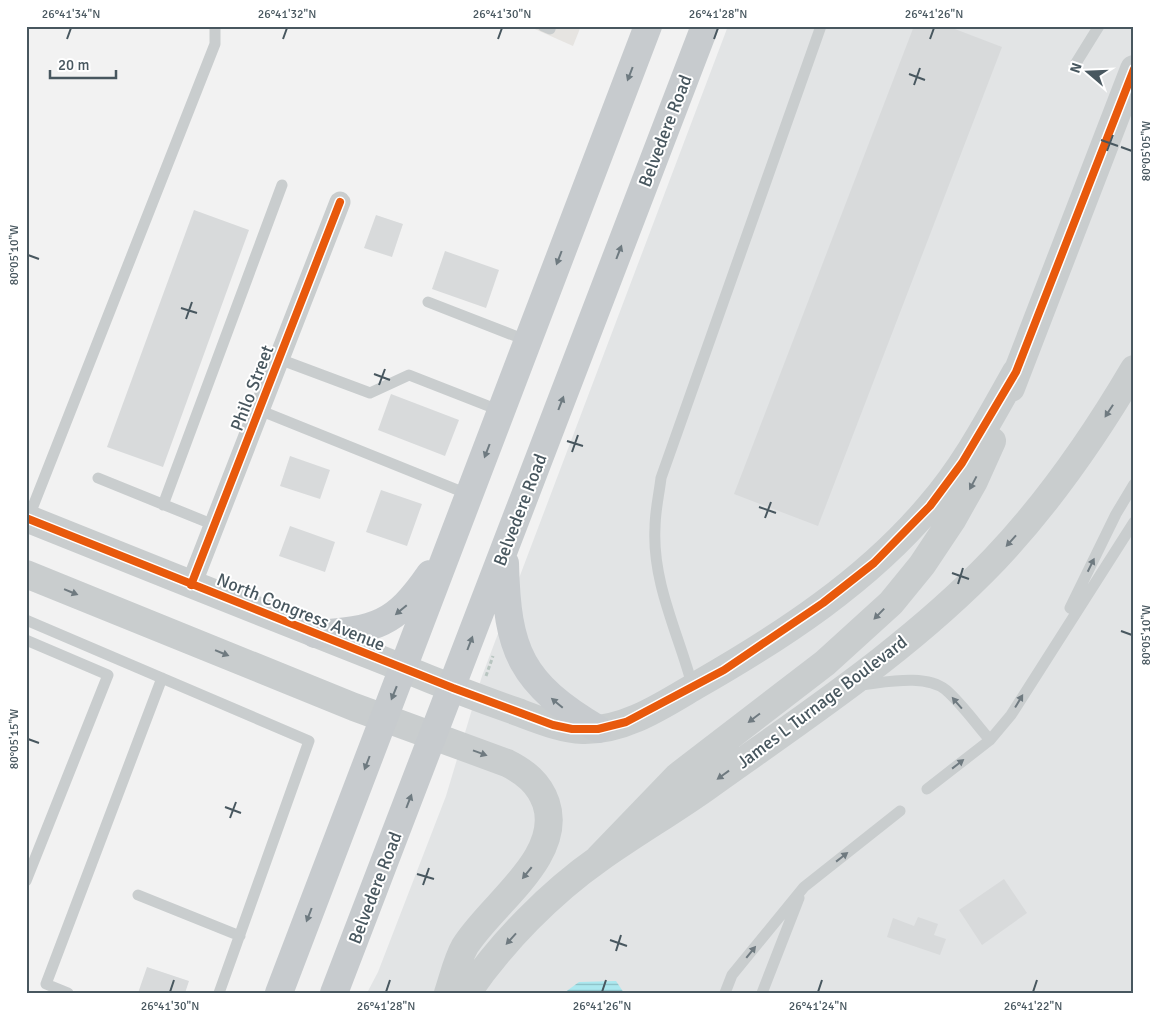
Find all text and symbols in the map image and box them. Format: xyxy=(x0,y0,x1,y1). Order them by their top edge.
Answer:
text: 26°41'34"N xyxy=(42,7,100,22)
text: 26°41'32"N xyxy=(258,7,316,22)
text: 26°41'30"N xyxy=(473,7,531,22)
text: 26°41'28"N xyxy=(689,7,747,22)
text: 26°41'26"N xyxy=(905,7,963,22)
scale bar xyxy=(50,48,116,80)
north arrow xyxy=(1062,48,1112,98)
text: 20 m xyxy=(58,56,89,74)
text: N xyxy=(1067,61,1086,75)
one-way arrow xyxy=(626,67,634,82)
street label: Belvedere Road xyxy=(634,72,696,190)
text: 80°05'05"W xyxy=(1139,121,1154,181)
text: 80°05'10"W xyxy=(7,225,22,285)
one-way arrow xyxy=(616,244,623,259)
one-way arrow xyxy=(555,251,563,266)
street label: Philo Street xyxy=(226,342,278,434)
one-way arrow xyxy=(558,396,565,411)
one-way arrow xyxy=(1104,404,1113,417)
one-way arrow xyxy=(482,443,490,458)
street label: Belvedere Road xyxy=(489,451,551,569)
one-way arrow xyxy=(969,475,977,490)
one-way arrow xyxy=(1006,534,1017,547)
one-way arrow xyxy=(1087,558,1095,573)
street label: North Congress Avenue xyxy=(214,568,388,656)
one-way arrow xyxy=(64,588,79,596)
one-way arrow xyxy=(395,604,407,616)
text: 80°05'10"W xyxy=(1139,605,1154,665)
one-way arrow xyxy=(873,608,885,620)
street label: James L Turnage Boulevard xyxy=(732,631,912,773)
one-way arrow xyxy=(467,635,474,650)
one-way arrow xyxy=(215,650,229,658)
one-way arrow xyxy=(390,686,398,701)
one-way arrow xyxy=(1015,695,1024,708)
one-way arrow xyxy=(551,697,564,708)
one-way arrow xyxy=(952,697,963,710)
text: 80°05'15"W xyxy=(7,709,22,769)
one-way arrow xyxy=(748,712,761,723)
one-way arrow xyxy=(473,749,488,757)
one-way arrow xyxy=(363,756,371,771)
one-way arrow xyxy=(952,759,965,770)
one-way arrow xyxy=(716,770,730,780)
one-way arrow xyxy=(406,793,413,808)
street label: Belvedere Road xyxy=(344,829,406,947)
one-way arrow xyxy=(835,851,848,862)
one-way arrow xyxy=(522,866,533,879)
one-way arrow xyxy=(304,908,312,922)
one-way arrow xyxy=(506,932,517,945)
one-way arrow xyxy=(746,946,757,959)
text: 26°41'30"N xyxy=(141,999,199,1014)
text: 26°41'28"N xyxy=(357,999,415,1014)
text: 26°41'26"N xyxy=(573,999,631,1014)
text: 26°41'24"N xyxy=(789,999,847,1014)
text: 26°41'22"N xyxy=(1004,999,1062,1014)

